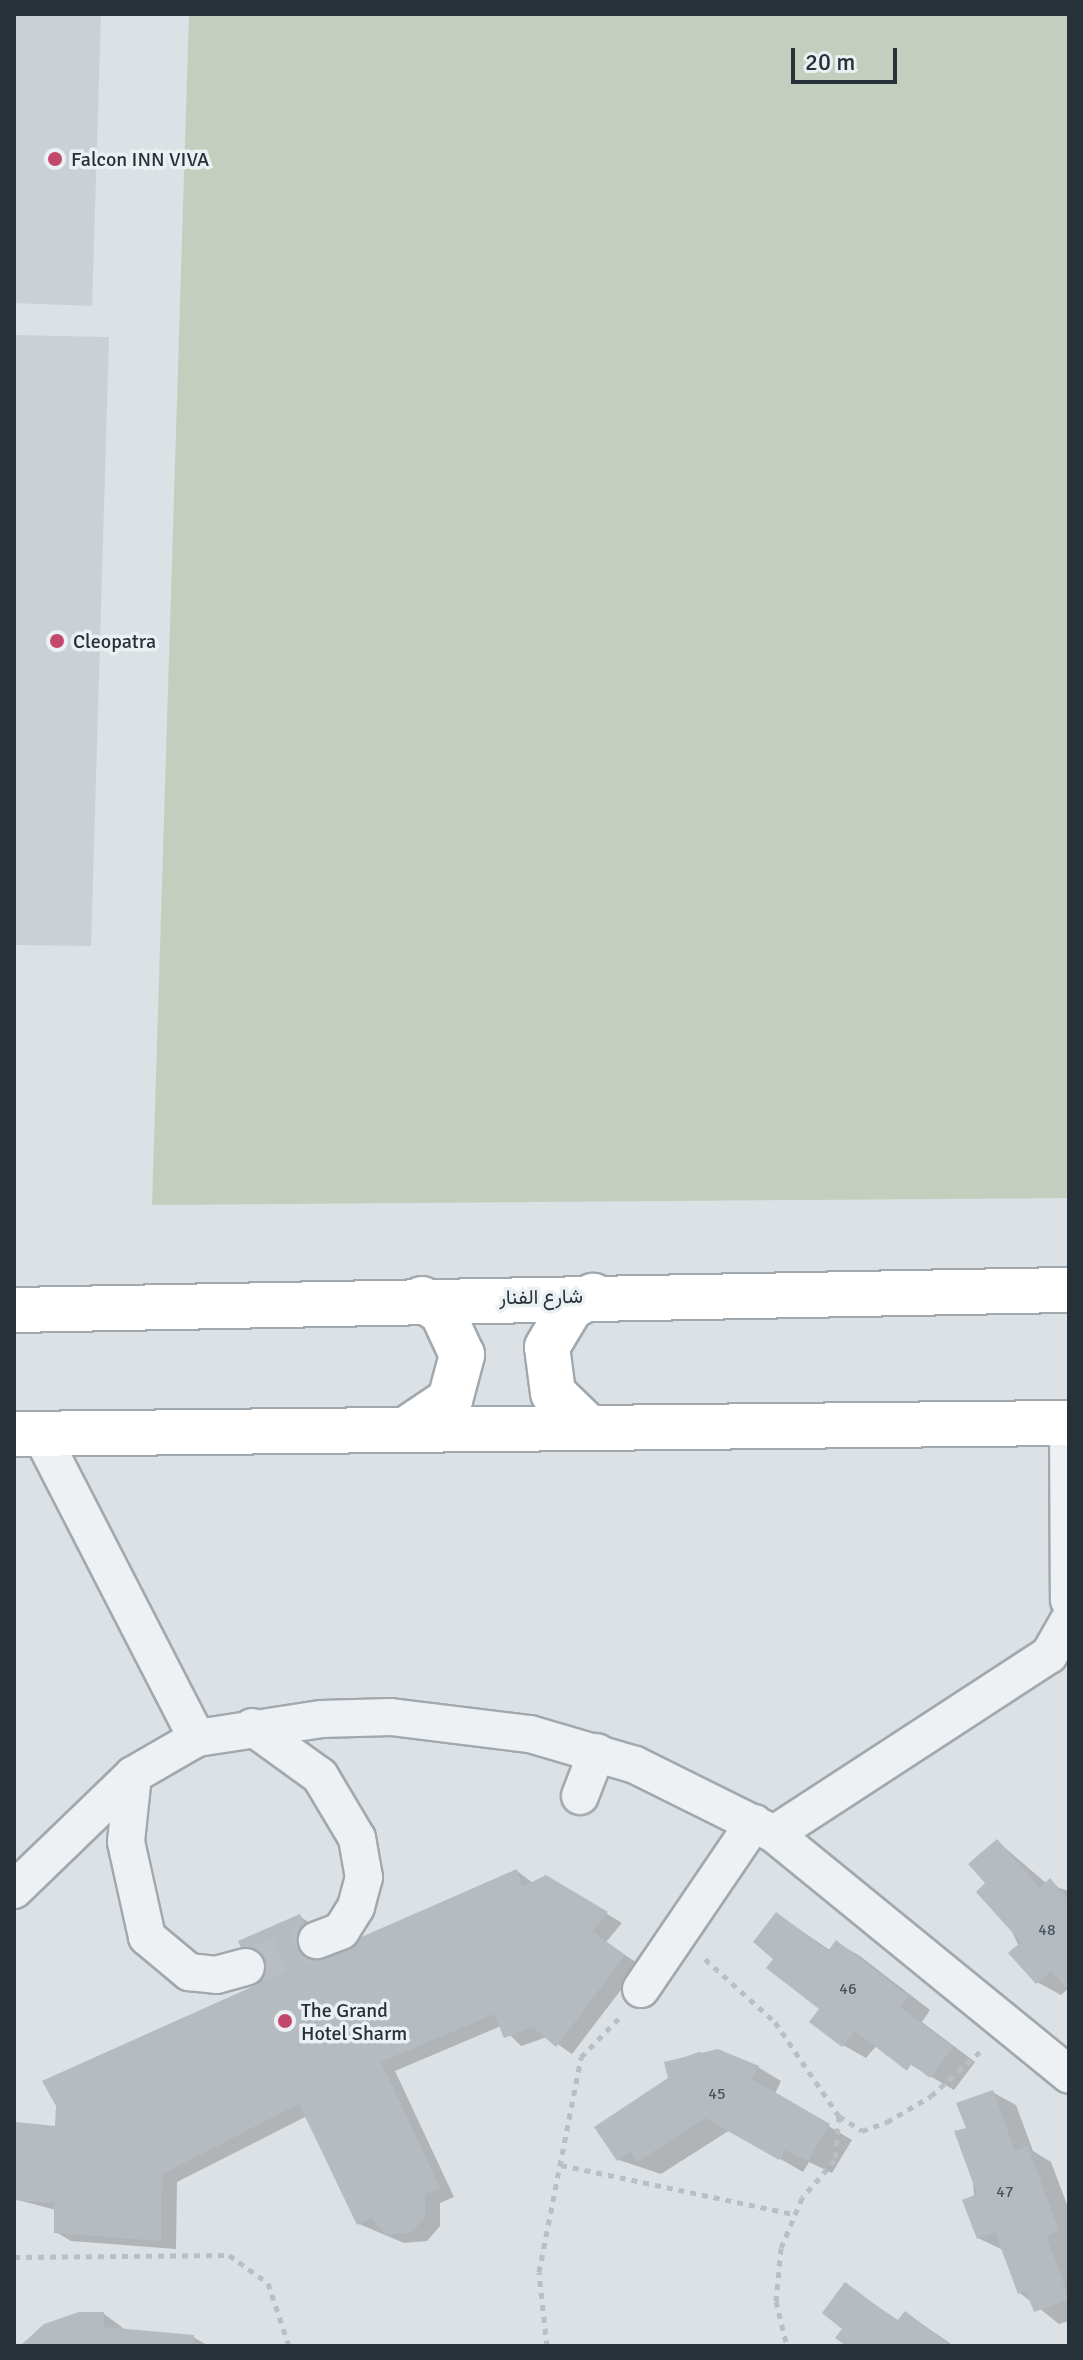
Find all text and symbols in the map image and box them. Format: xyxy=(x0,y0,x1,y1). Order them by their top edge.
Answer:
scale bar xyxy=(795,32,901,82)
text: 20 m xyxy=(805,47,855,77)
place label: Falcon INN VIVA xyxy=(71,147,209,171)
marker: Falcon INN VIVA xyxy=(46,150,64,168)
place label: Cleopatra xyxy=(73,629,156,653)
marker: Cleopatra xyxy=(48,632,66,650)
street label: شارع الفنار xyxy=(499,1284,583,1310)
house number: 48 xyxy=(1038,1920,1056,1940)
house number: 46 xyxy=(839,1979,857,1999)
place label: The Grand Hotel Sharm xyxy=(301,1998,407,2045)
marker: The Grand Hotel Sharm xyxy=(276,2012,294,2030)
house number: 45 xyxy=(708,2084,726,2104)
house number: 47 xyxy=(996,2182,1014,2202)

